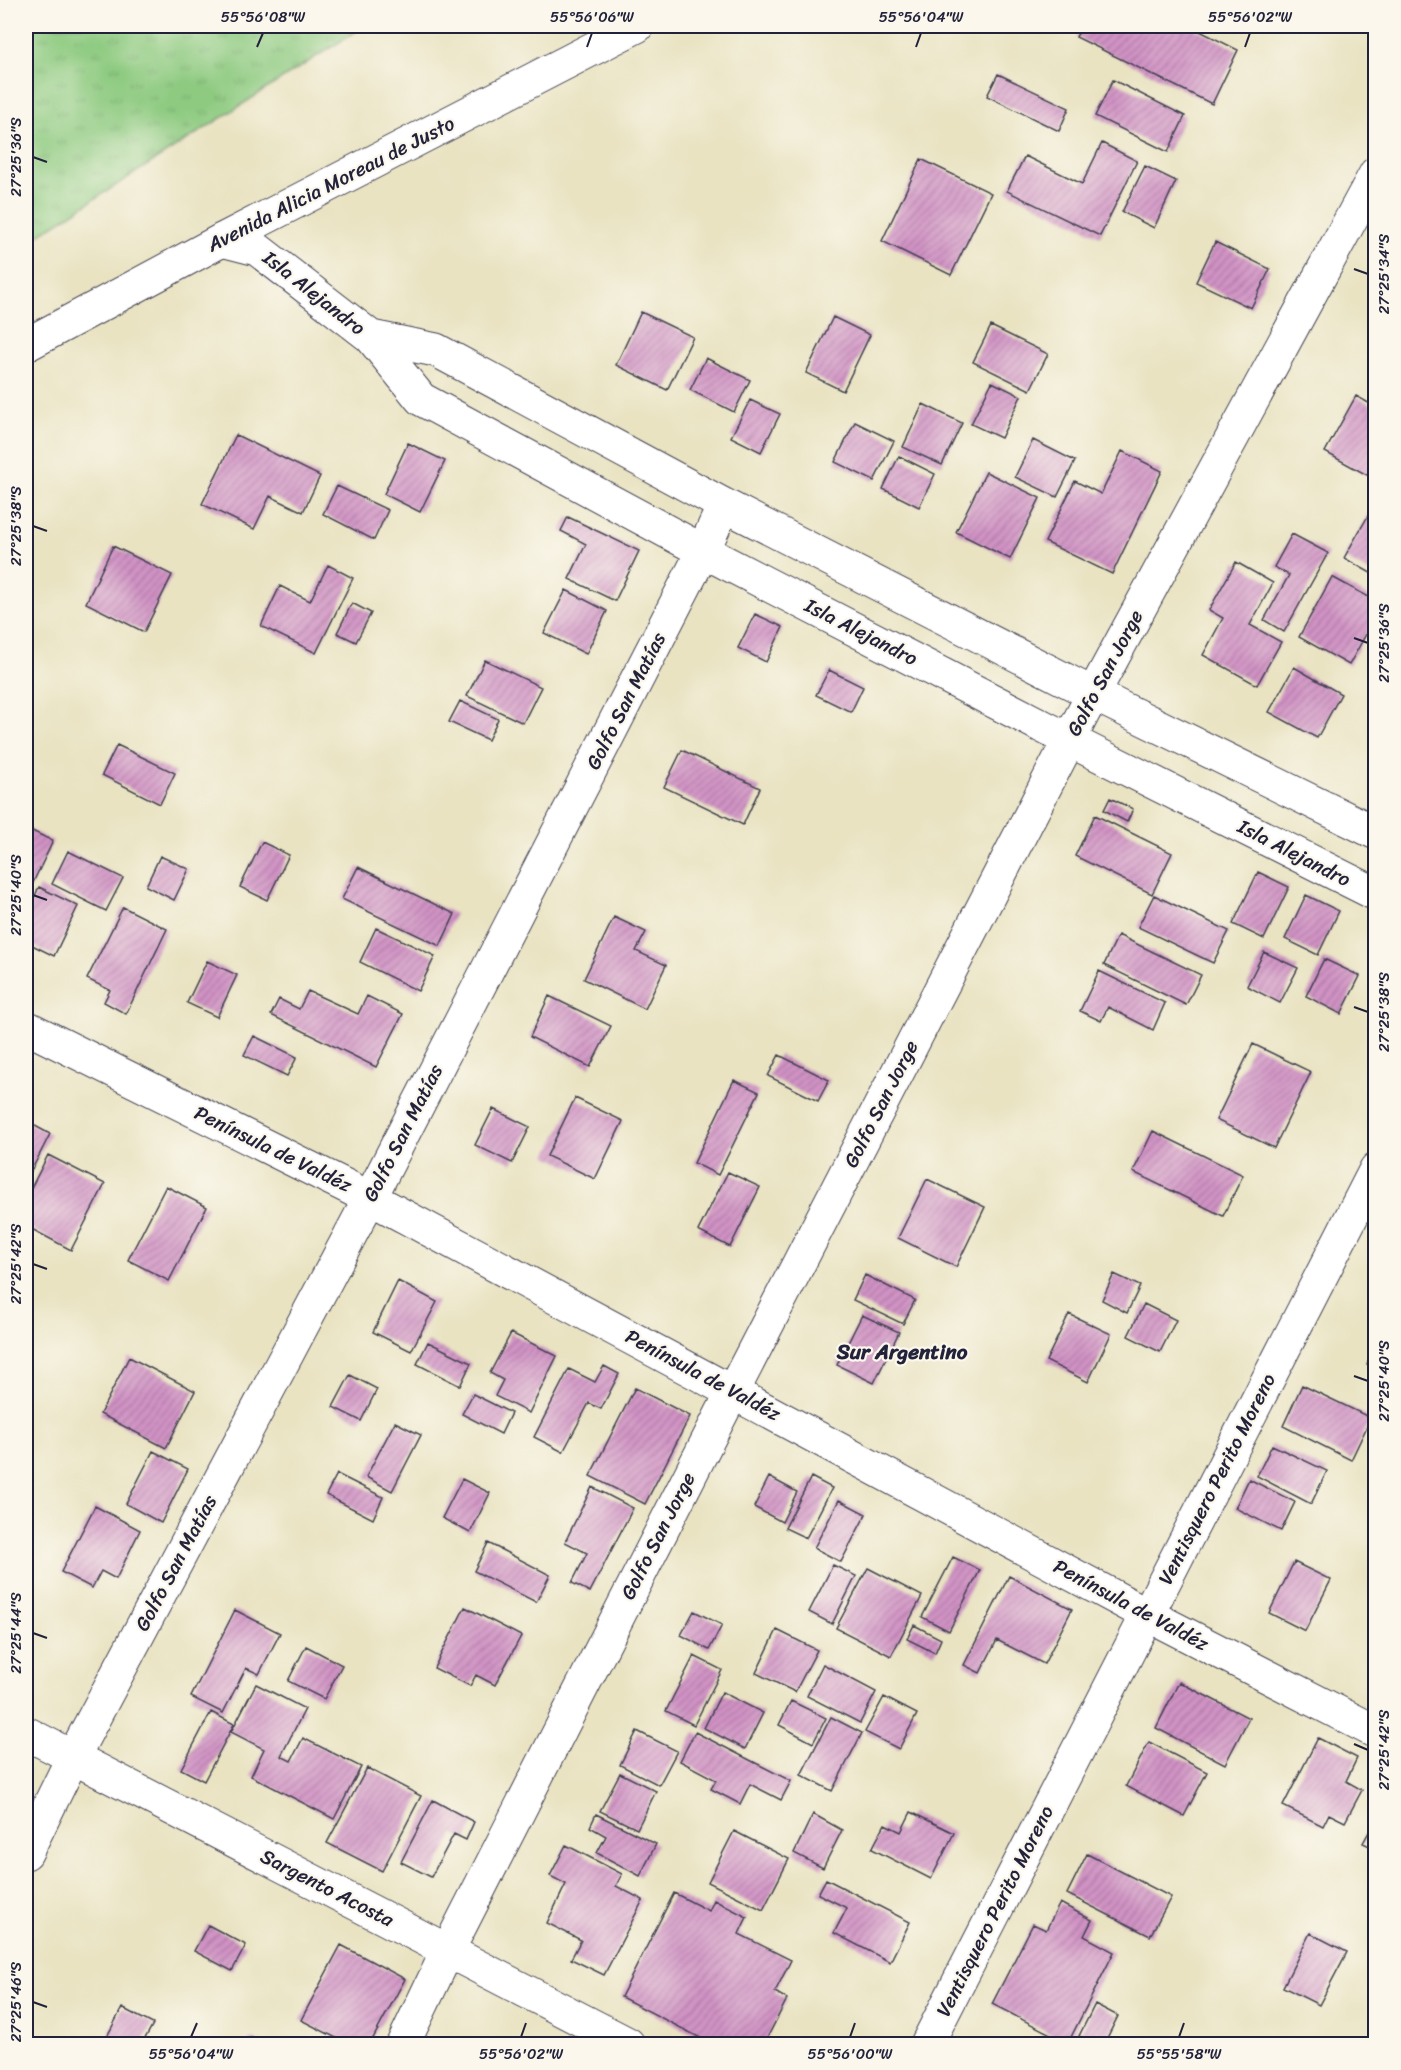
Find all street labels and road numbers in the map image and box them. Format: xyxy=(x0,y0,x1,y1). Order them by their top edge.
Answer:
street label: Avenida Alicia Moreau de Justo xyxy=(200,106,461,262)
street label: Isla Alejandro xyxy=(254,241,373,345)
street label: Isla Alejandro xyxy=(797,588,924,676)
street label: Golfo San Jorge xyxy=(1057,603,1153,743)
street label: Golfo San Matías xyxy=(576,625,676,776)
street label: Isla Alejandro xyxy=(1230,809,1357,897)
street label: Golfo San Jorge xyxy=(834,1034,928,1174)
street label: Golfo San Matías xyxy=(353,1057,453,1208)
street label: Península de Valdéz xyxy=(188,1096,358,1203)
street label: Península de Valdéz xyxy=(619,1319,788,1431)
street label: Ventisquero Perito Moreno xyxy=(1148,1367,1286,1591)
street label: Golfo San Jorge xyxy=(611,1466,705,1606)
street label: Golfo San Matías xyxy=(125,1488,227,1638)
street label: Península de Valdéz xyxy=(1047,1549,1216,1661)
street label: Ventisquero Perito Moreno xyxy=(926,1799,1064,2023)
street label: Sargento Acosta xyxy=(254,1839,401,1937)

